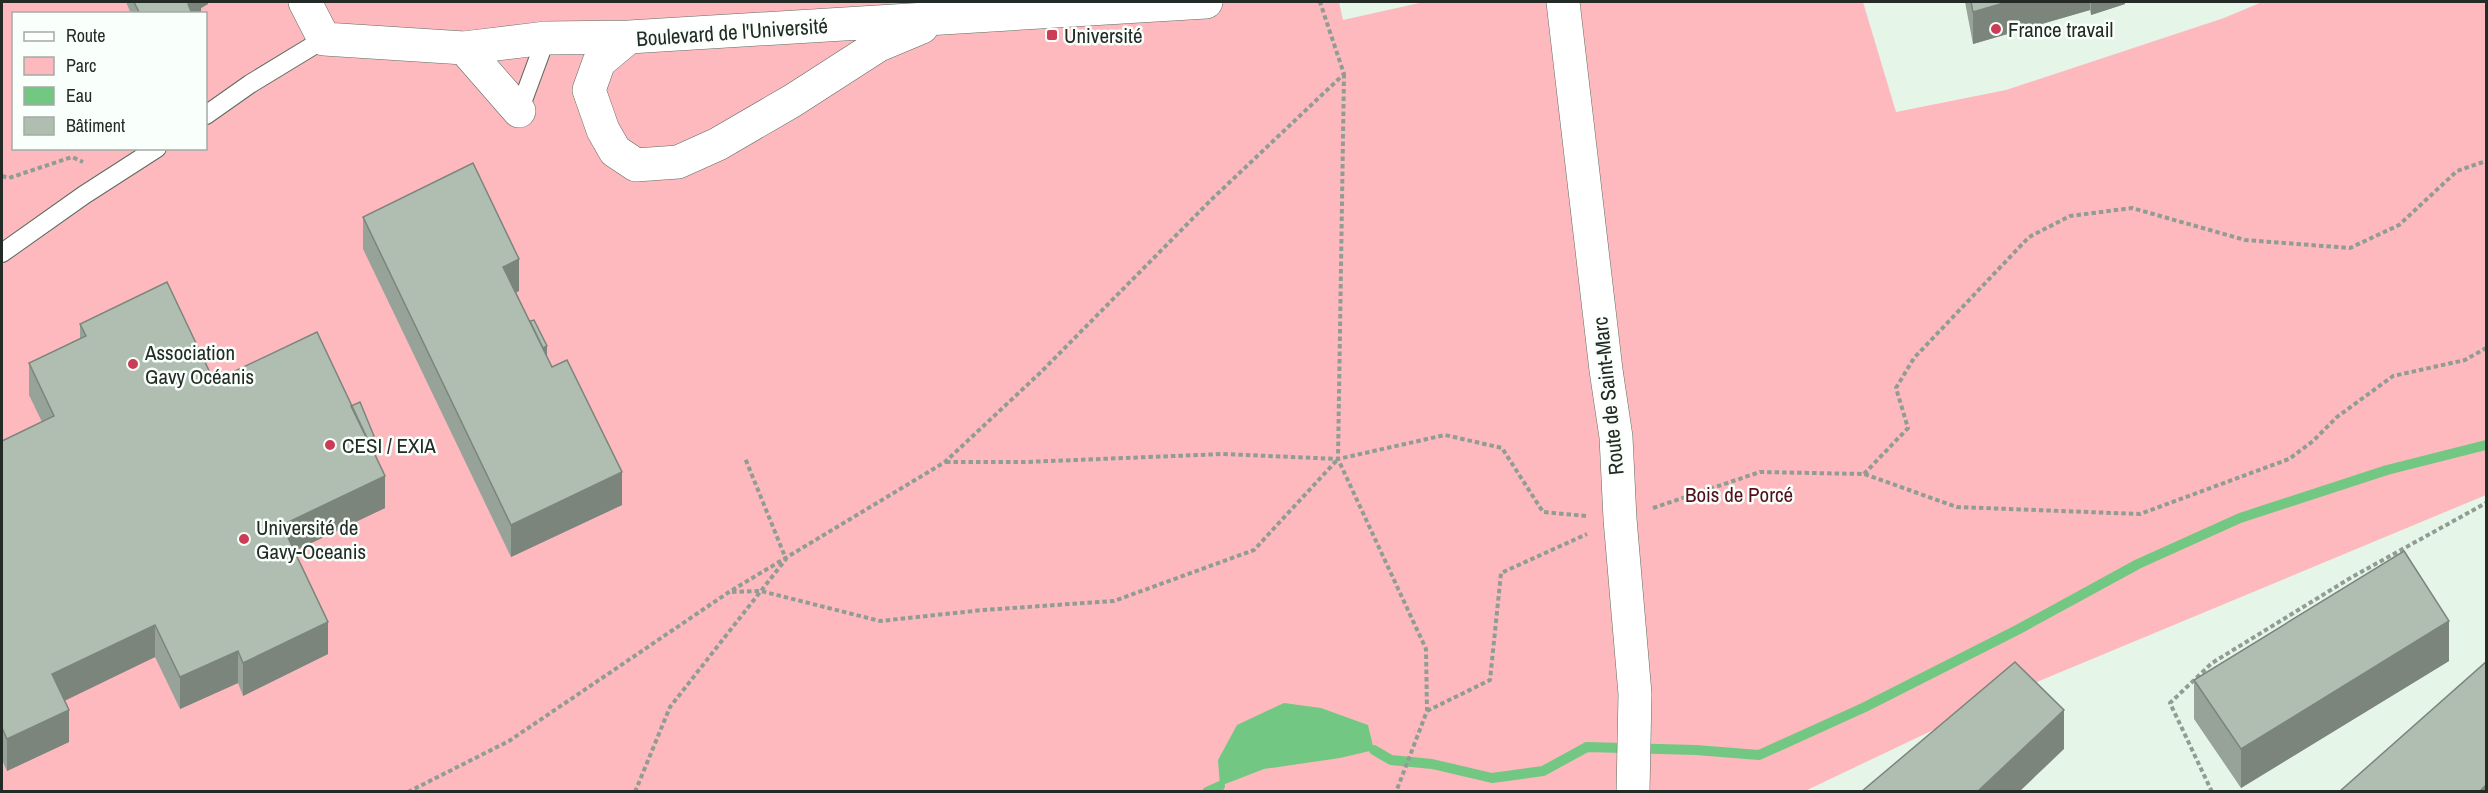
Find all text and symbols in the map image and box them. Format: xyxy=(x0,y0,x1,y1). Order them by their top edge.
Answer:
street label: Boulevard de l'Université xyxy=(635,11,829,53)
legend xyxy=(12,12,207,150)
place label: France travail xyxy=(2008,15,2113,44)
place label: Université xyxy=(1064,21,1142,50)
marker: France travail xyxy=(1989,22,2003,36)
text: Route xyxy=(66,23,105,48)
marker: Université xyxy=(1045,28,1059,42)
text: Parc xyxy=(66,53,96,78)
text: Eau xyxy=(66,83,92,108)
text: Bâtiment xyxy=(66,113,125,138)
street label: Route de Saint-Marc xyxy=(1585,315,1631,477)
place label: Association Gavy Océanis xyxy=(144,338,254,391)
marker: Association Gavy Océanis xyxy=(126,357,140,371)
place label: CESI / EXIA xyxy=(342,431,436,460)
marker: CESI / EXIA xyxy=(323,438,337,452)
park label: Bois de Porcé xyxy=(1685,480,1793,509)
place label: Université de Gavy-Oceanis xyxy=(256,513,366,566)
marker: Université de Gavy-Oceanis xyxy=(237,532,251,546)

